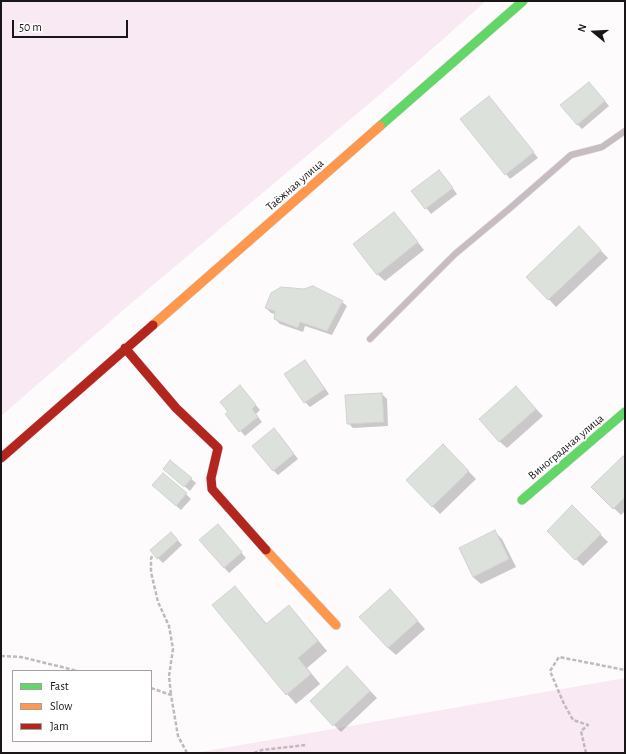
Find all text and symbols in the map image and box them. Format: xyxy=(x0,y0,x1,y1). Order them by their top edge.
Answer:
scale bar xyxy=(14,12,130,38)
north arrow xyxy=(574,12,614,52)
text: 50 m xyxy=(19,21,42,33)
text: N xyxy=(576,23,589,33)
street label: Таёжная улица xyxy=(263,156,327,214)
street label: Виноградная улица xyxy=(525,411,607,483)
legend xyxy=(12,670,152,742)
text: Fast xyxy=(50,680,69,692)
text: Slow xyxy=(50,700,72,712)
text: Jam xyxy=(50,720,69,732)

